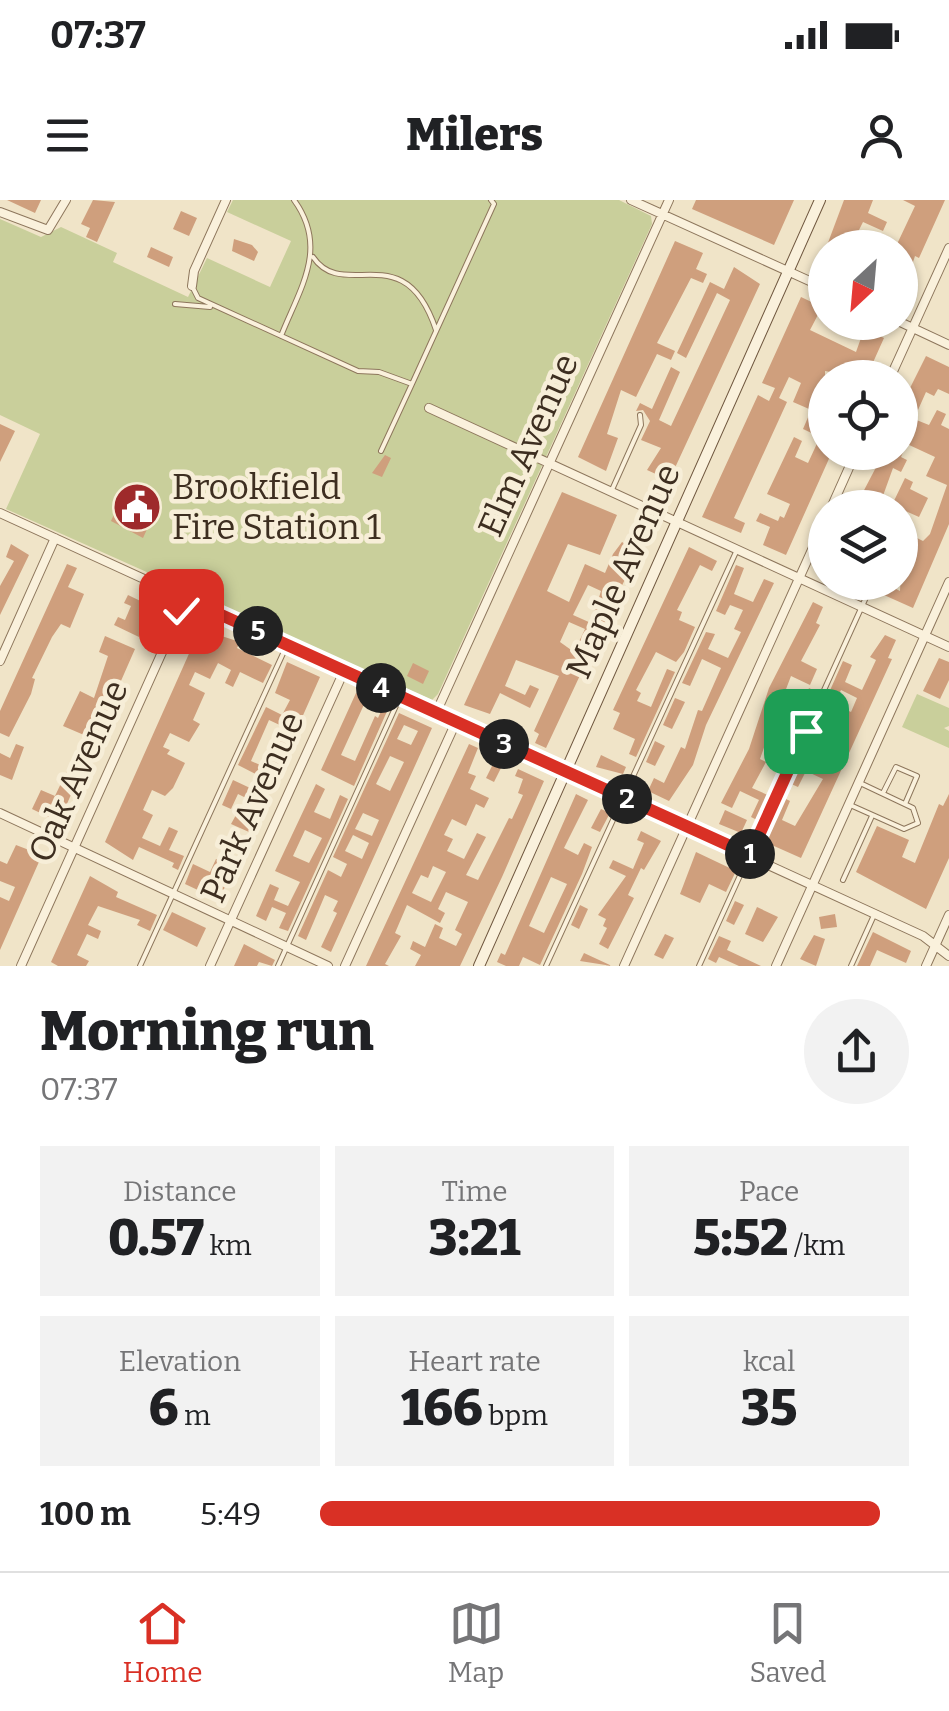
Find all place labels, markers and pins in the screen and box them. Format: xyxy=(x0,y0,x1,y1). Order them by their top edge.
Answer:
place label: Brookfield Fire Station 1 xyxy=(172,466,381,548)
public building icon: Brookfield Fire Station 1 xyxy=(111,481,163,533)
pin xyxy=(139,569,224,654)
pin: 5 xyxy=(233,606,283,656)
pin: 4 xyxy=(356,663,406,713)
pin xyxy=(764,689,849,774)
pin: 3 xyxy=(479,719,529,769)
pin: 2 xyxy=(602,774,652,824)
pin: 1 xyxy=(725,829,775,879)

